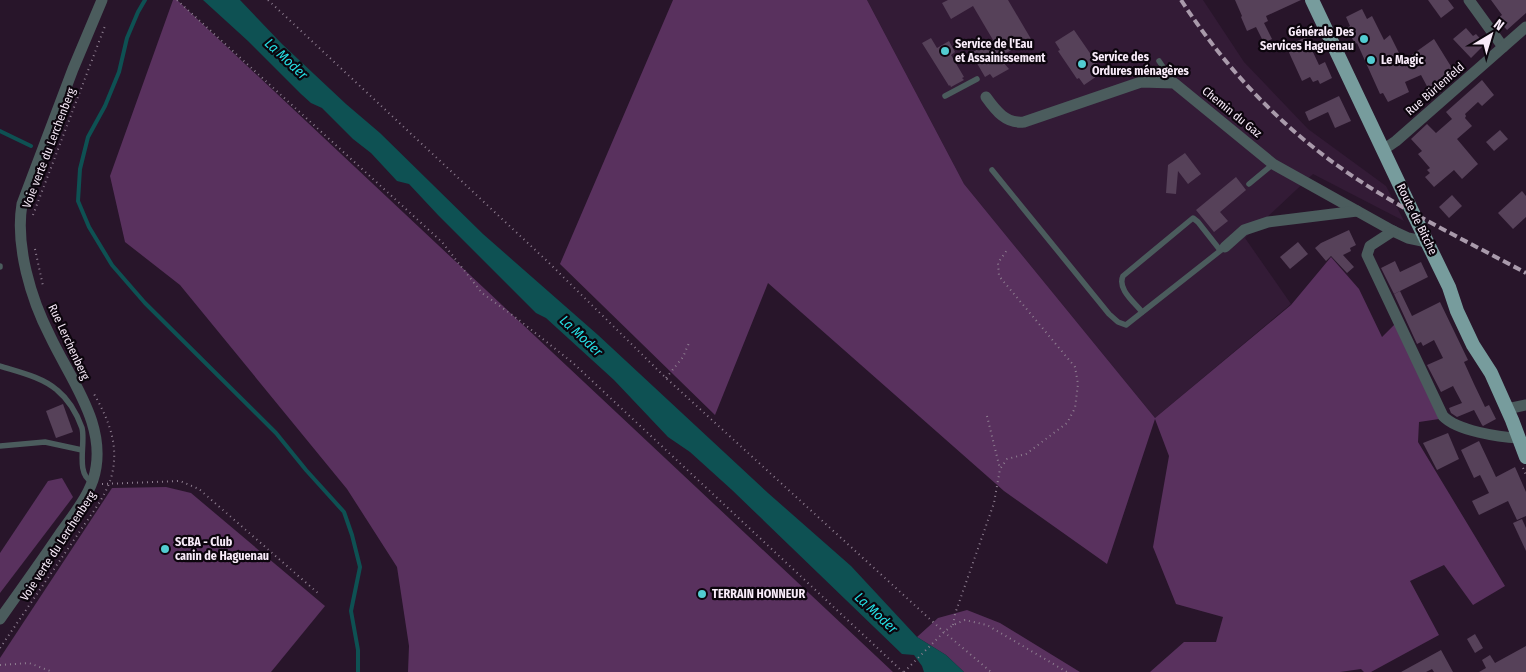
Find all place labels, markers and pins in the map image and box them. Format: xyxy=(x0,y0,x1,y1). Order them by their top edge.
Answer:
place label: Générale Des Services Haguenau xyxy=(1260,25,1355,53)
marker: Générale Des Services Haguenau xyxy=(1358,33,1370,45)
place label: Service de l'Eau et Assainissement xyxy=(955,37,1046,65)
marker: Service de l'Eau et Assainissement xyxy=(939,45,951,57)
place label: Service des Ordures ménagères xyxy=(1092,50,1190,78)
place label: Le Magic xyxy=(1381,53,1424,67)
marker: Le Magic xyxy=(1365,54,1377,66)
marker: Service des Ordures ménagères xyxy=(1076,58,1088,70)
place label: SCBA - Club canin de Haguenau xyxy=(175,535,269,563)
marker: SCBA - Club canin de Haguenau xyxy=(159,543,171,555)
place label: TERRAIN HONNEUR xyxy=(712,587,805,601)
marker: TERRAIN HONNEUR xyxy=(696,588,708,600)

